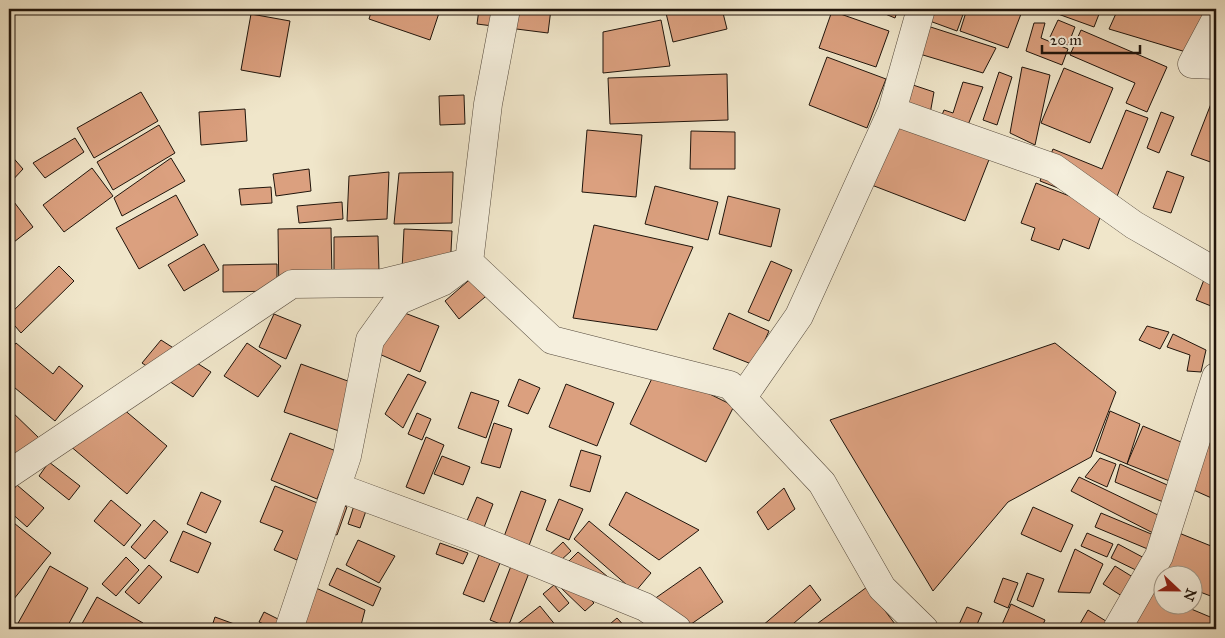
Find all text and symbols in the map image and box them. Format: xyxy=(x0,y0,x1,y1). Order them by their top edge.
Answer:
scale bar xyxy=(1042,22,1140,54)
text: 20 m xyxy=(1050,31,1082,49)
north arrow xyxy=(1152,566,1202,616)
text: N xyxy=(1179,586,1200,603)

